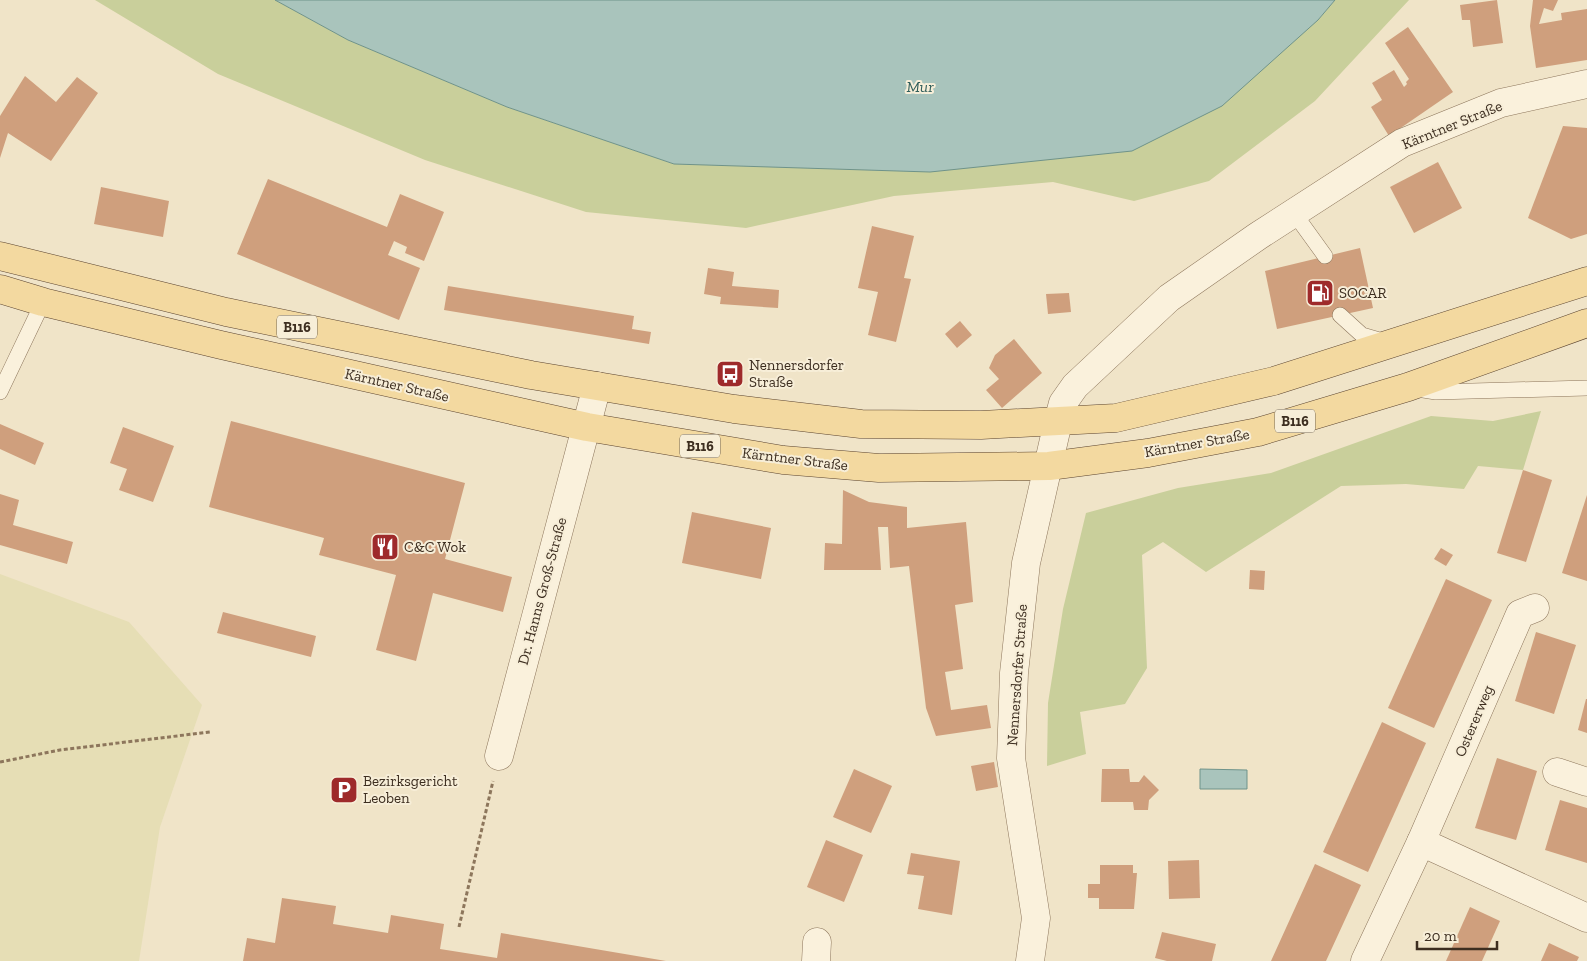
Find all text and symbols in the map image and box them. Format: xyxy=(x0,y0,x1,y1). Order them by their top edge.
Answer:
water label: Mur xyxy=(906,77,934,96)
street label: Kärntner Straße xyxy=(1399,97,1505,153)
fuel station icon: SOCAR xyxy=(1305,278,1335,308)
place label: SOCAR xyxy=(1339,284,1387,302)
road number: B116 xyxy=(277,316,317,338)
place label: Nennersdorfer Straße xyxy=(749,356,844,391)
bus stop icon: Nennersdorfer Straße xyxy=(715,359,745,389)
street label: Kärntner Straße xyxy=(343,364,451,406)
road number: B116 xyxy=(1275,410,1315,432)
street label: Kärntner Straße xyxy=(1143,425,1251,461)
road number: B116 xyxy=(680,434,720,458)
street label: Kärntner Straße xyxy=(741,444,849,474)
street label: Dr. Hanns Groß-Straße xyxy=(514,515,570,667)
restaurant icon: C&C Wok xyxy=(370,532,400,562)
place label: C&C Wok xyxy=(404,538,466,556)
street label: Nennersdorfer Straße xyxy=(1003,603,1031,747)
street label: Ostererweg xyxy=(1451,682,1497,760)
place label: Bezirksgericht Leoben xyxy=(363,772,458,807)
parking icon: Bezirksgericht Leoben xyxy=(329,775,359,805)
scale bar xyxy=(1417,918,1497,950)
text: 20 m xyxy=(1424,927,1457,945)

